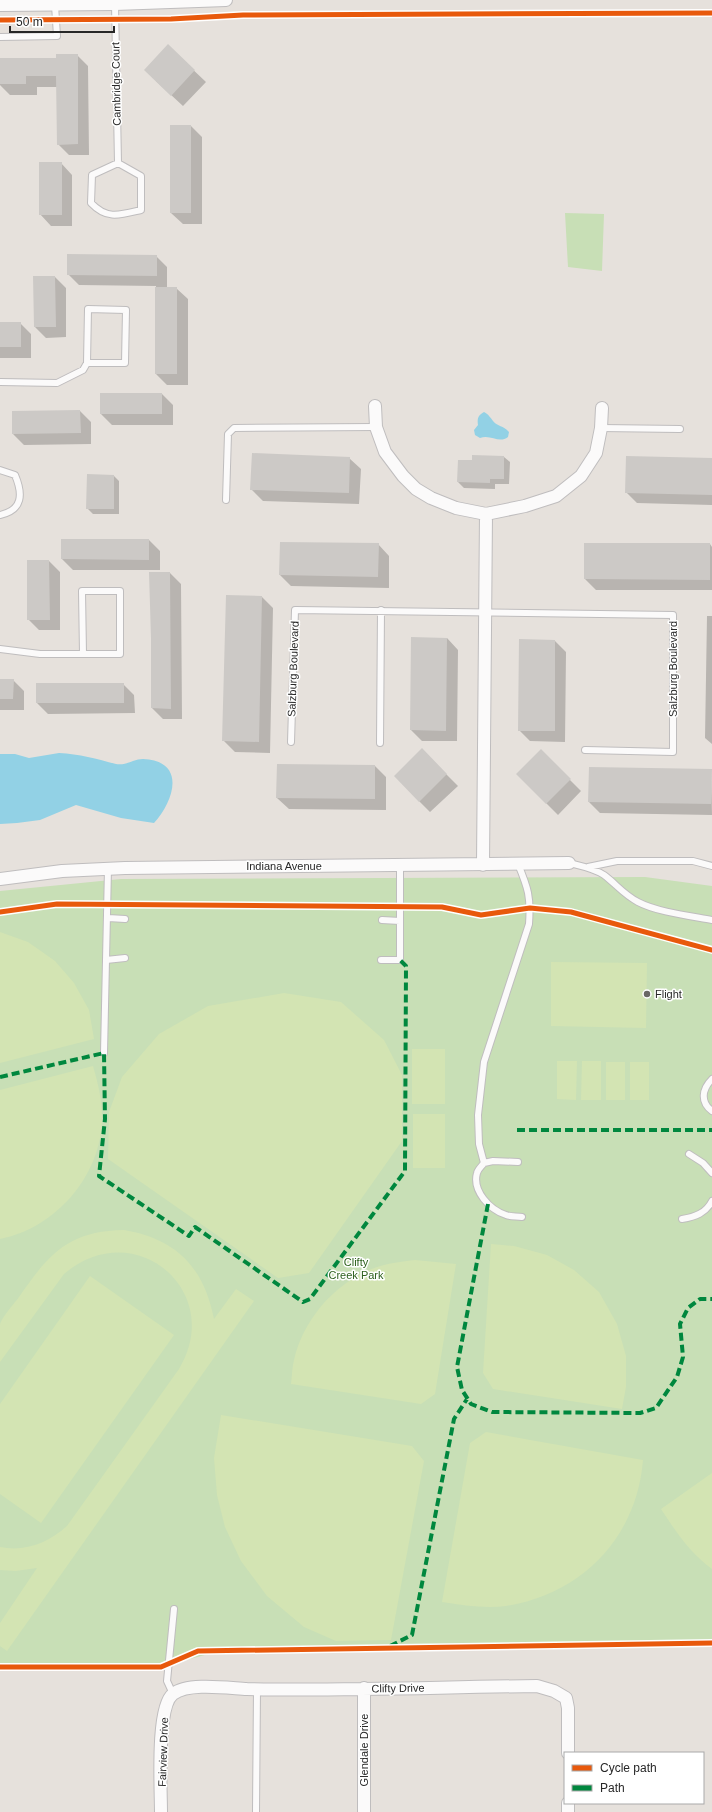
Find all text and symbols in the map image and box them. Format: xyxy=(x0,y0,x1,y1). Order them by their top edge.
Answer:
scale bar xyxy=(10,8,114,34)
text: 50 m xyxy=(16,15,43,29)
street label: Cambridge Court xyxy=(109,42,123,126)
street label: Salzburg Boulevard xyxy=(285,621,301,717)
street label: Salzburg Boulevard xyxy=(667,621,679,717)
street label: Indiana Avenue xyxy=(246,860,322,872)
place label: Flight xyxy=(655,988,682,1000)
marker: Flight xyxy=(642,989,652,999)
park label: Clifty Creek Park xyxy=(328,1256,384,1281)
street label: Clifty Drive xyxy=(371,1682,425,1694)
street label: Glendale Drive xyxy=(358,1714,370,1786)
street label: Fairview Drive xyxy=(156,1717,170,1787)
legend xyxy=(564,1752,704,1804)
text: Cycle path xyxy=(600,1761,657,1775)
text: Path xyxy=(600,1781,625,1795)

